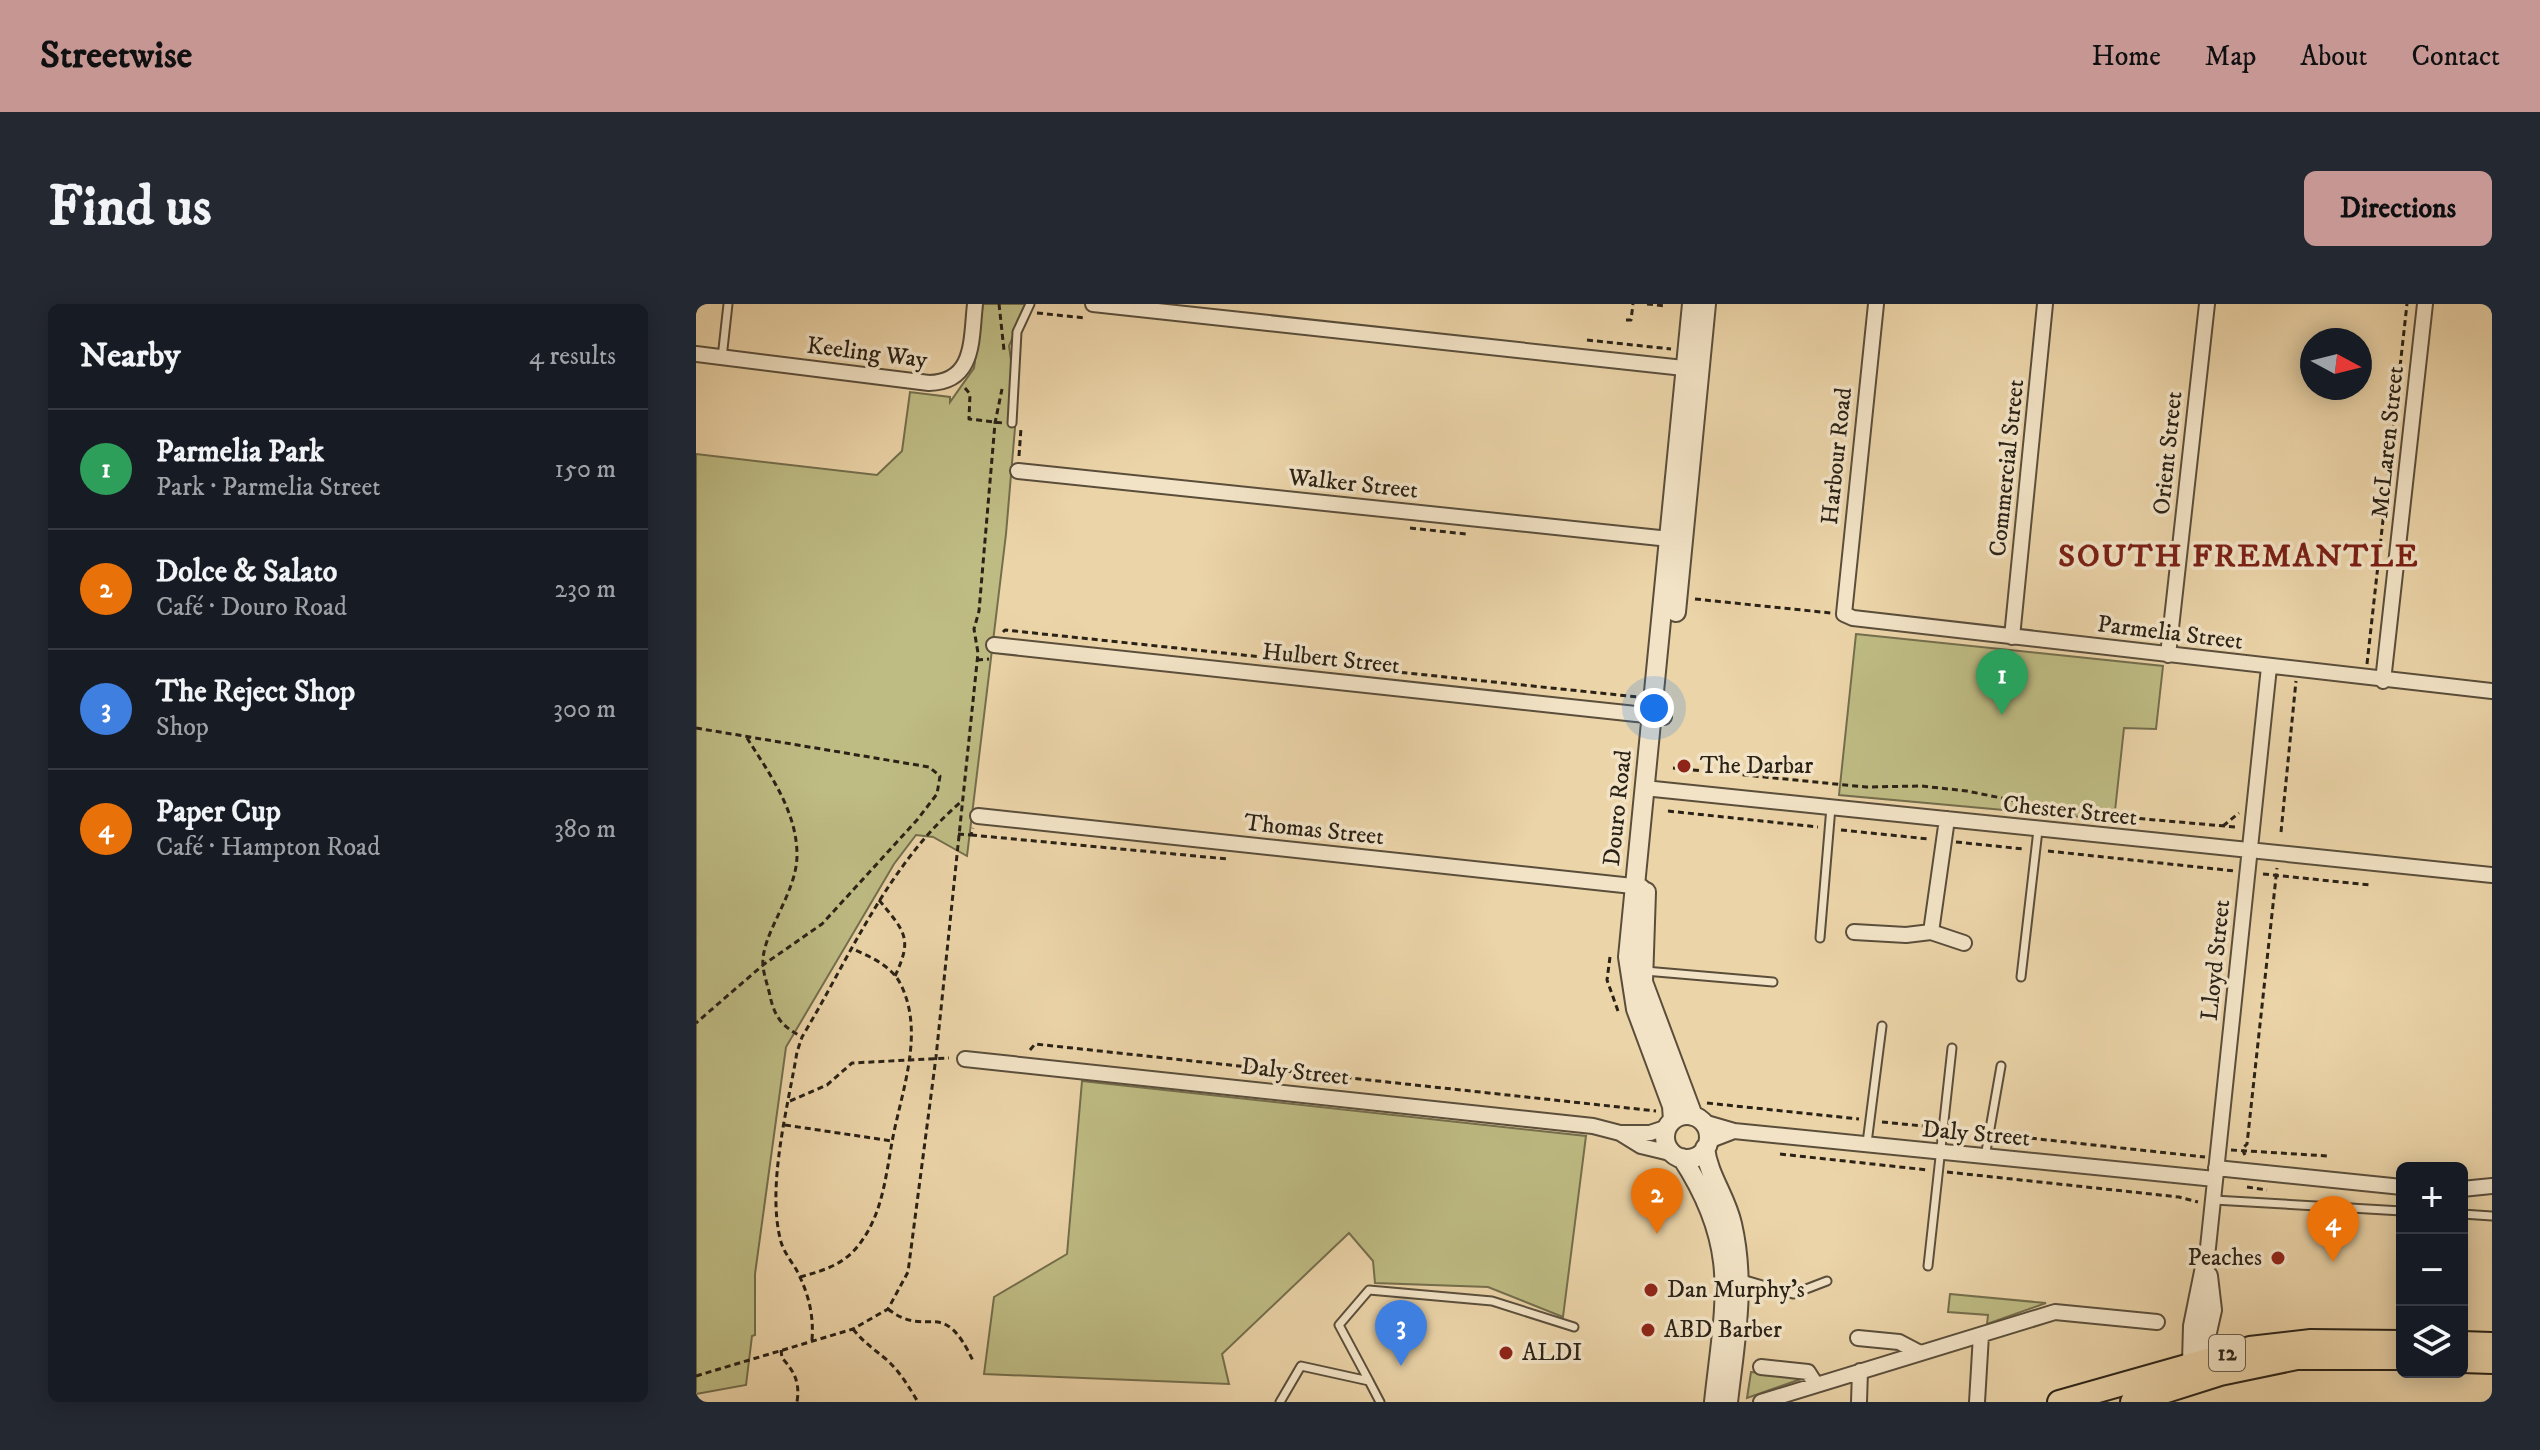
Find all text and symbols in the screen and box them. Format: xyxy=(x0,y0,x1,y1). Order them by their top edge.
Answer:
text: Streetwise xyxy=(40,32,192,80)
text: Home xyxy=(2092,39,2161,74)
text: Map xyxy=(2205,39,2256,74)
text: About xyxy=(2300,39,2367,74)
text: Contact xyxy=(2411,39,2500,74)
button: Directions xyxy=(2304,171,2492,246)
text: Find us xyxy=(48,173,212,243)
north arrow xyxy=(2300,328,2372,400)
street label: Keeling Way xyxy=(805,331,930,375)
text: Nearby xyxy=(80,335,181,377)
text: 4 results xyxy=(529,340,616,373)
street label: McLaren Street xyxy=(2365,364,2411,519)
street label: Commercial Street xyxy=(1983,377,2031,558)
street label: Harbour Road xyxy=(1815,386,1859,526)
street label: Orient Street xyxy=(2147,389,2189,516)
text: Parmelia Park xyxy=(156,434,324,471)
text: 1 xyxy=(101,453,111,486)
text: 150 m xyxy=(555,453,616,486)
street label: Walker Street xyxy=(1286,462,1420,506)
text: Park · Parmelia Street xyxy=(156,471,381,504)
district label: SOUTH FREMANTLE xyxy=(2058,537,2420,577)
text: Dolce & Salato xyxy=(156,554,337,591)
text: 2 xyxy=(100,573,112,606)
text: 230 m xyxy=(554,573,616,606)
text: Café · Douro Road xyxy=(156,591,347,624)
street label: Parmelia Street xyxy=(2095,609,2245,657)
street label: Hulbert Street xyxy=(1261,637,1402,681)
pin: 1 xyxy=(1976,649,2028,715)
text: The Reject Shop xyxy=(156,674,355,711)
your location xyxy=(1634,688,1674,728)
text: 3 xyxy=(101,693,111,726)
text: 300 m xyxy=(553,693,616,726)
text: Shop xyxy=(156,711,209,744)
street label: Douro Road xyxy=(1597,748,1639,868)
place label: The Darbar xyxy=(1700,751,1813,781)
marker: The Darbar xyxy=(1675,757,1693,775)
street label: Chester Street xyxy=(2001,789,2139,833)
text: Paper Cup xyxy=(156,794,281,831)
street label: Thomas Street xyxy=(1243,808,1386,852)
text: 4 xyxy=(99,813,113,846)
text: 380 m xyxy=(554,813,616,846)
text: Café · Hampton Road xyxy=(156,831,380,864)
street label: Lloyd Street xyxy=(2195,898,2237,1022)
street label: Daly Street xyxy=(1240,1051,1351,1093)
street label: Daly Street xyxy=(1921,1114,2032,1154)
map controls xyxy=(2396,1162,2468,1378)
button: + xyxy=(2396,1162,2468,1234)
pin: 2 xyxy=(1631,1168,1683,1234)
pin: 4 xyxy=(2307,1196,2359,1262)
button: − xyxy=(2396,1234,2468,1306)
place label: Peaches xyxy=(2187,1243,2262,1273)
marker: Peaches xyxy=(2269,1249,2287,1267)
place label: Dan Murphy's xyxy=(1667,1275,1805,1305)
marker: Dan Murphy's xyxy=(1642,1281,1660,1299)
pin: 3 xyxy=(1375,1300,1427,1366)
button: layers xyxy=(2396,1306,2468,1378)
place label: ABD Barber xyxy=(1664,1315,1782,1345)
marker: ABD Barber xyxy=(1639,1321,1657,1339)
road number: 12 xyxy=(2209,1335,2245,1371)
place label: ALDI xyxy=(1522,1338,1582,1368)
marker: ALDI xyxy=(1497,1344,1515,1362)

